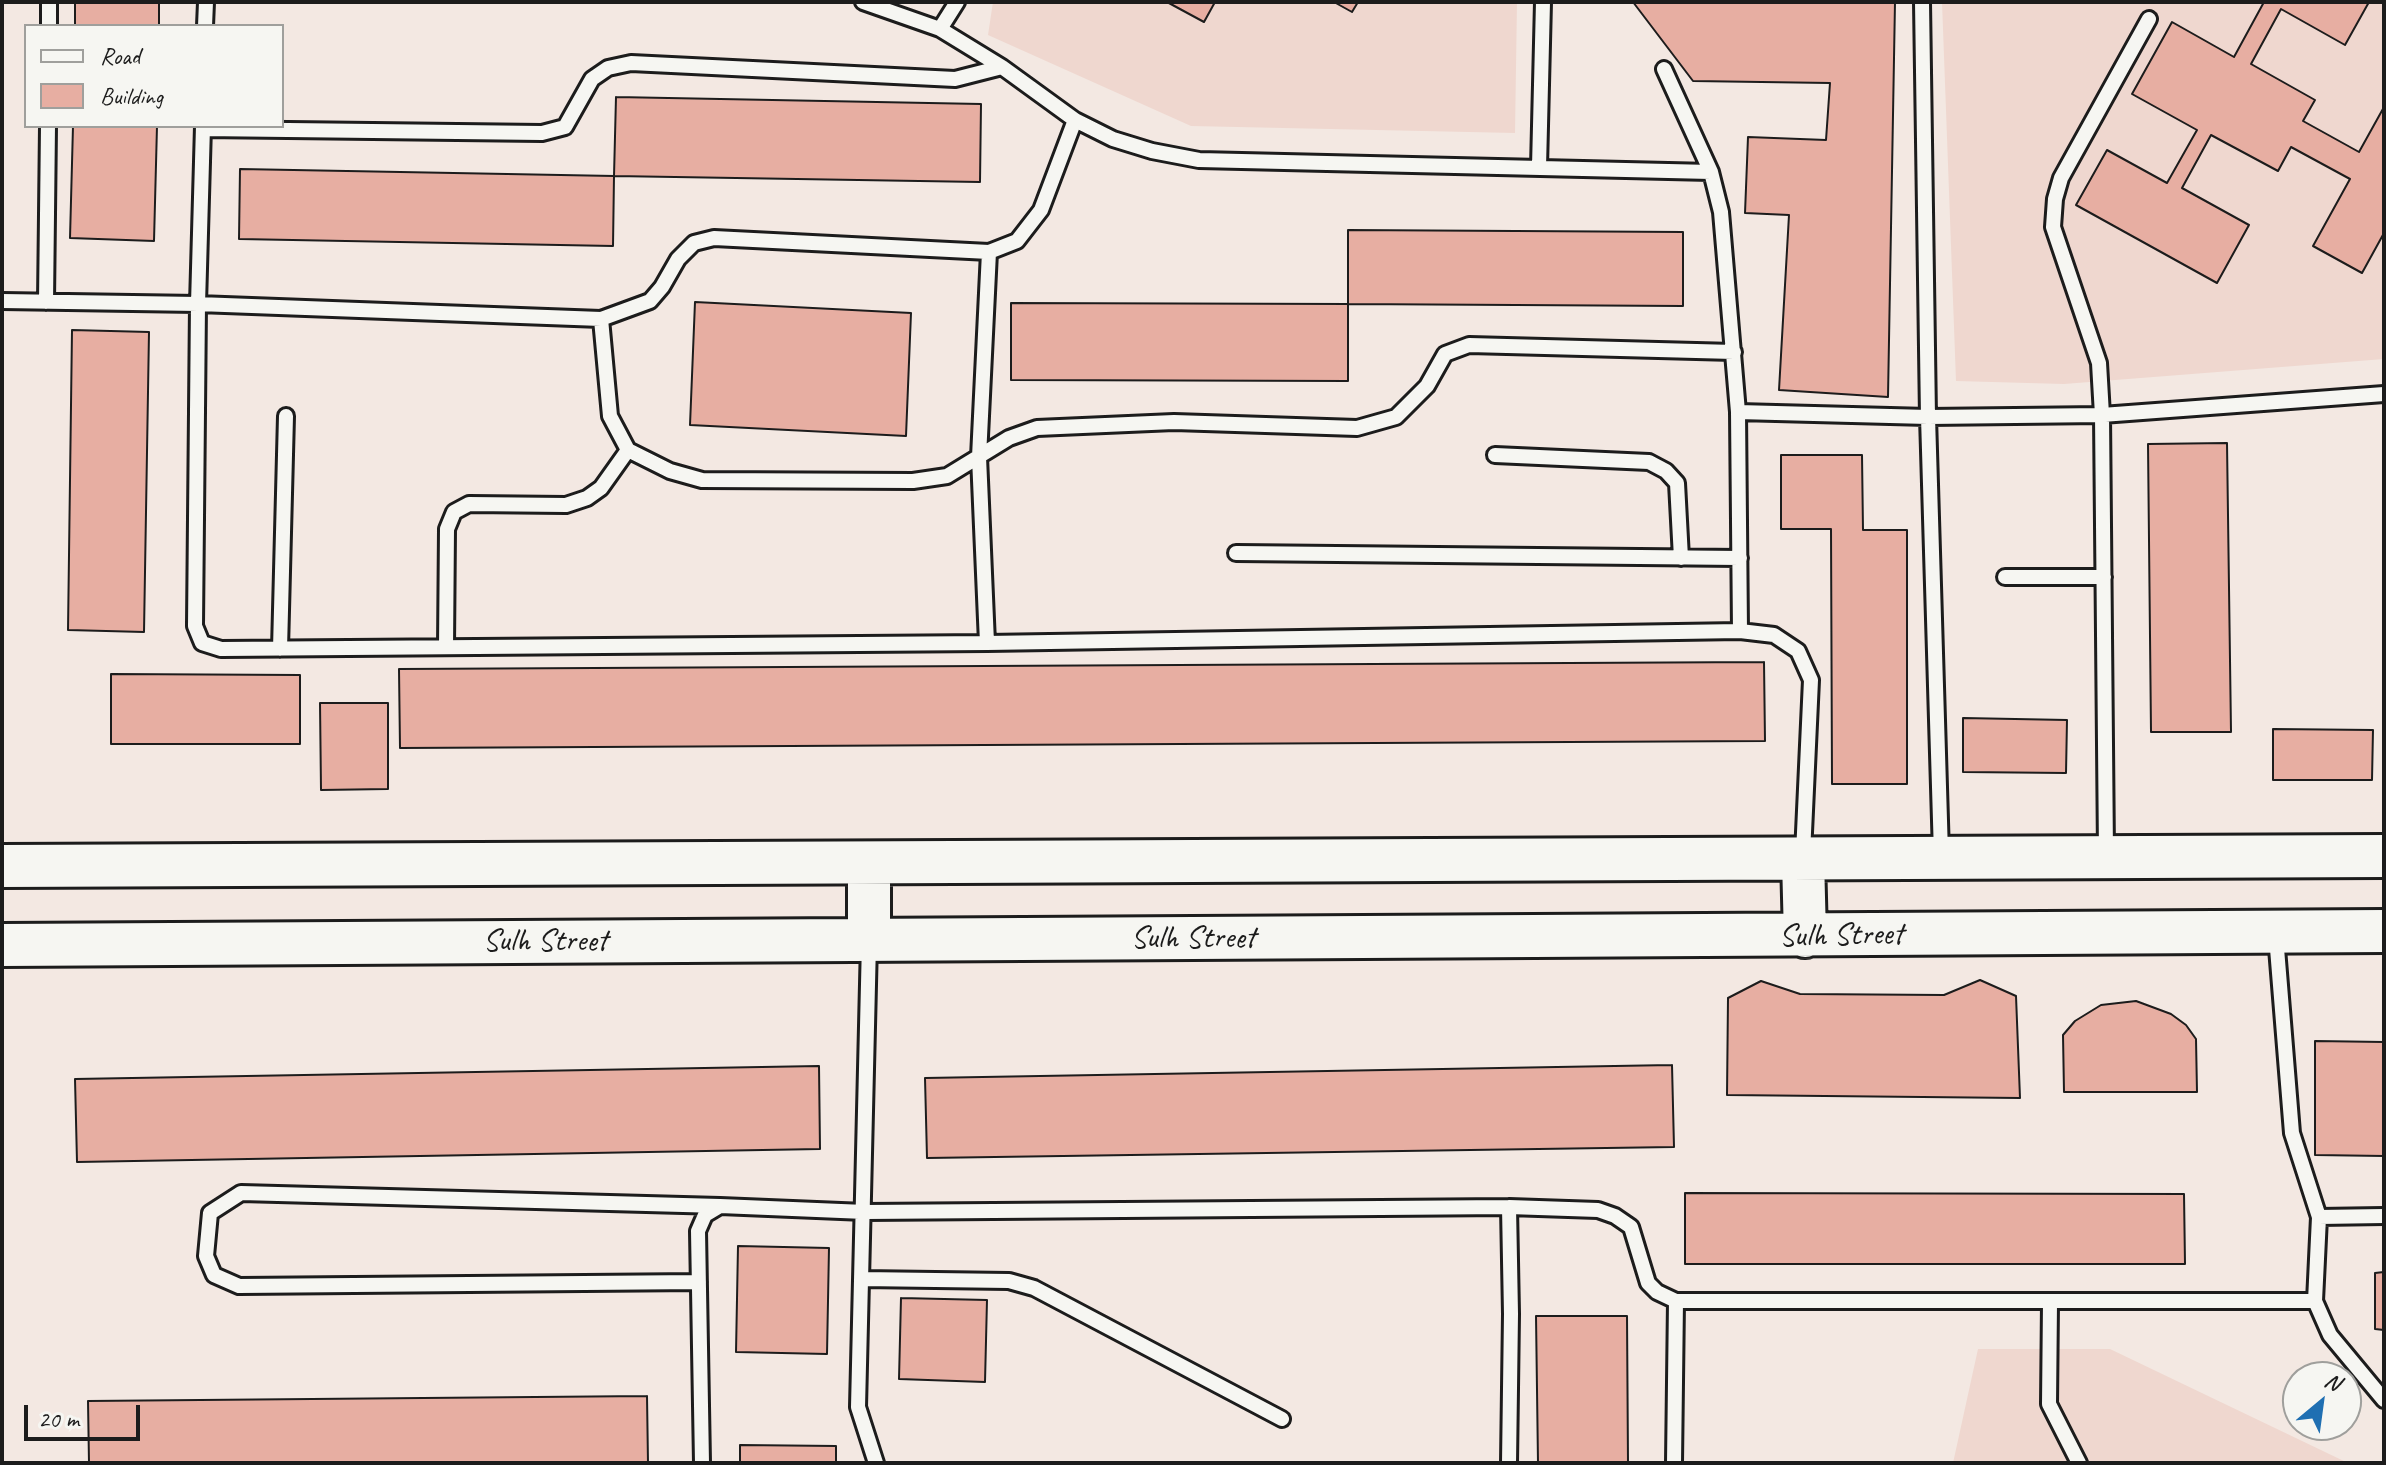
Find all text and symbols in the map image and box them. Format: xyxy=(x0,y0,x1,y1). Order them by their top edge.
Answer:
legend xyxy=(24,24,284,128)
text: Road xyxy=(100,41,140,71)
text: Building xyxy=(100,81,163,111)
street label: Sulh Street xyxy=(1778,916,1904,956)
street label: Sulh Street xyxy=(1131,920,1255,958)
street label: Sulh Street xyxy=(483,923,607,961)
north arrow xyxy=(2282,1361,2362,1441)
text: N xyxy=(2320,1366,2345,1397)
scale bar xyxy=(28,1389,144,1439)
text: 20 m xyxy=(38,1404,79,1434)

